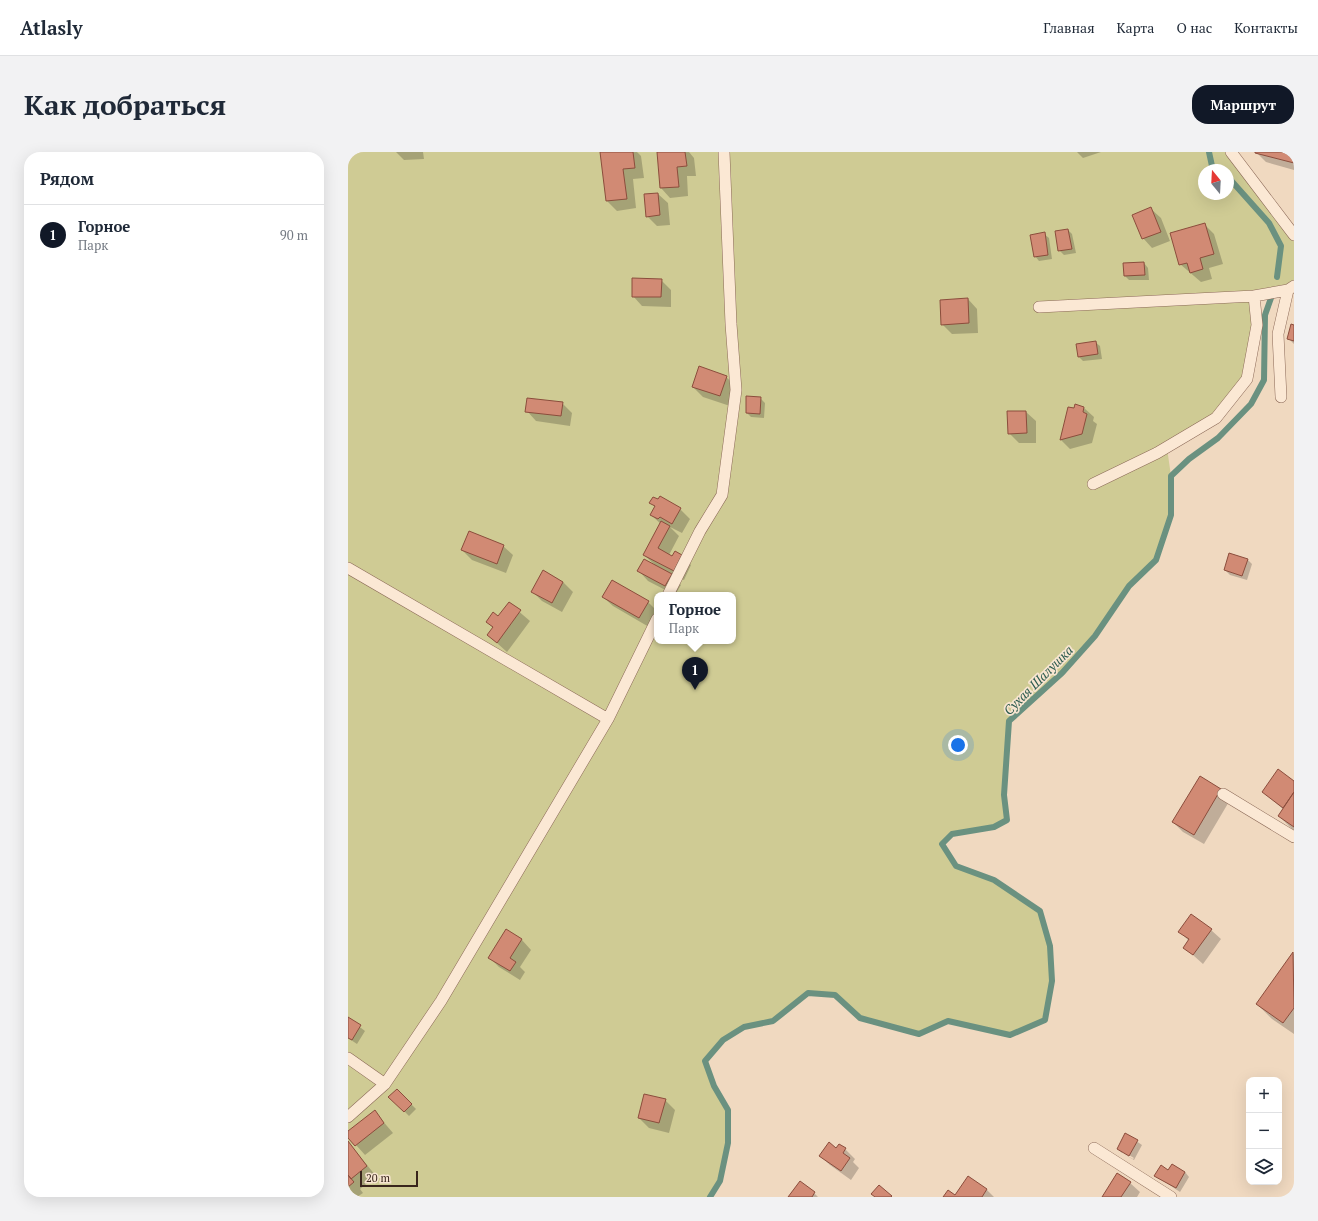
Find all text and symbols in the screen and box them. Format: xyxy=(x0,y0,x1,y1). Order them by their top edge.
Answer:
text: Atlasly xyxy=(20,15,82,40)
text: Главная xyxy=(1043,18,1095,37)
text: Карта xyxy=(1117,18,1154,37)
text: О нас xyxy=(1176,18,1212,37)
text: Контакты xyxy=(1234,18,1298,37)
button: Маршрут xyxy=(1192,85,1294,124)
text: Как добраться xyxy=(24,86,226,123)
north arrow xyxy=(1198,164,1234,200)
text: Рядом xyxy=(40,167,94,190)
text: Горное xyxy=(78,216,130,236)
text: 1 xyxy=(49,226,57,244)
text: 90 m xyxy=(280,226,308,244)
text: Парк xyxy=(78,236,108,254)
popup xyxy=(654,592,736,644)
text: Горное xyxy=(669,599,721,619)
text: Парк xyxy=(669,619,699,637)
water label: Сухая Шалушка xyxy=(999,641,1077,719)
pin: 1 xyxy=(682,657,708,690)
your location xyxy=(948,735,968,755)
map controls xyxy=(1246,1077,1282,1185)
button: + xyxy=(1246,1077,1282,1113)
button: − xyxy=(1246,1113,1282,1149)
button: layers xyxy=(1246,1149,1282,1185)
scale bar xyxy=(360,1169,418,1188)
text: 20 m xyxy=(366,1171,390,1185)

